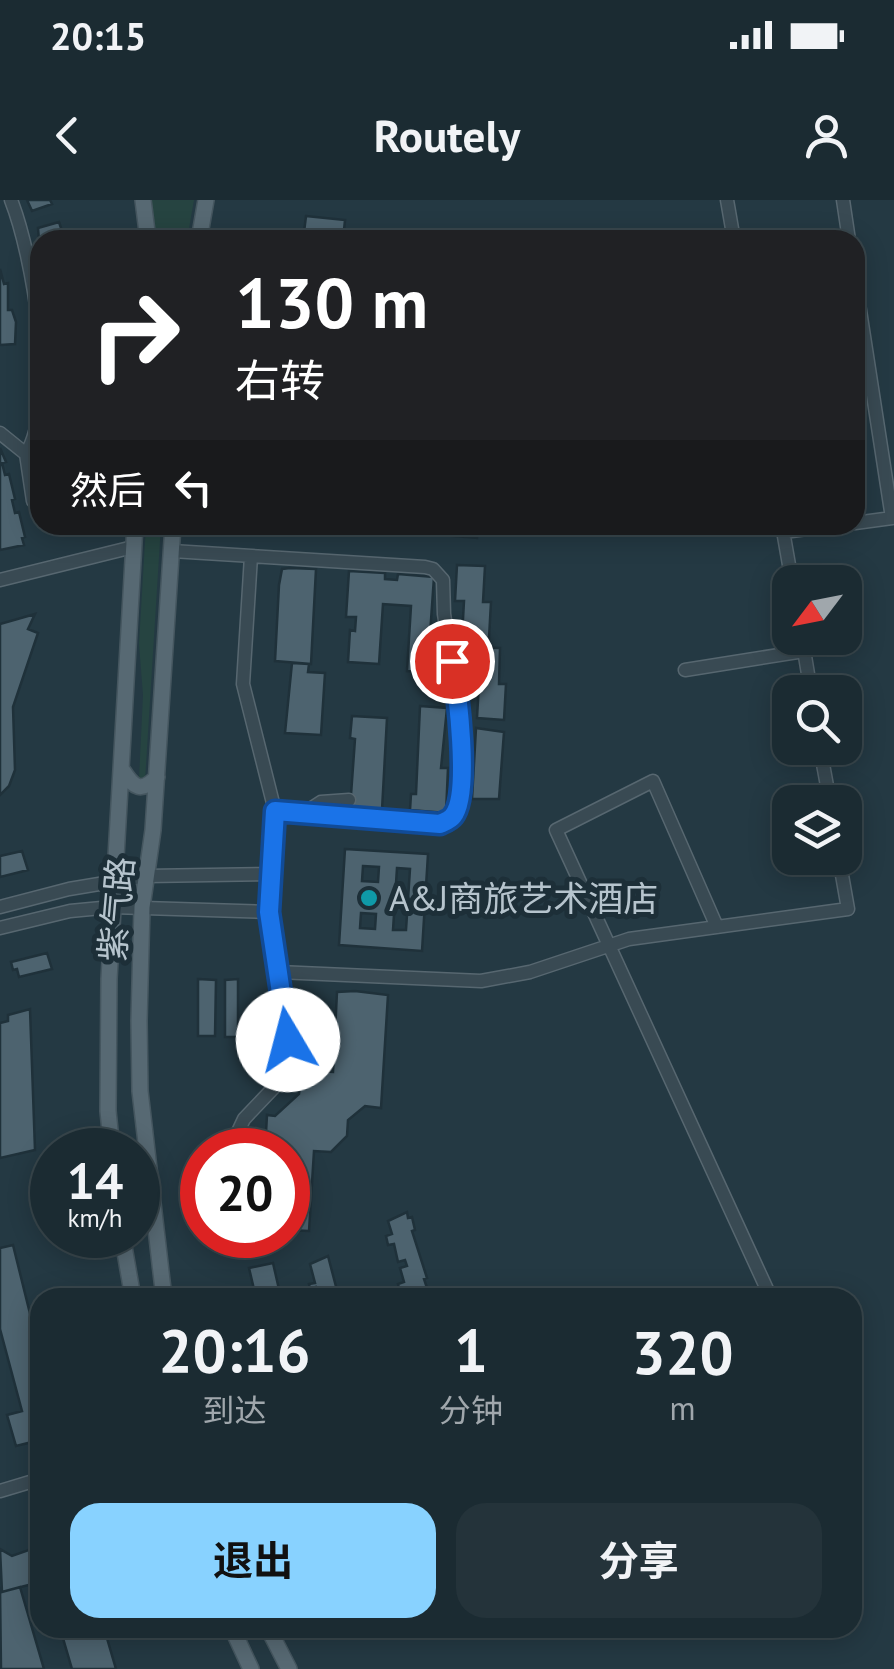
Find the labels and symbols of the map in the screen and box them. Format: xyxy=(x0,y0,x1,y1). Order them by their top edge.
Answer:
north arrow xyxy=(772,565,862,655)
pin xyxy=(410,619,495,704)
street label: 紫气路 xyxy=(89,855,143,963)
place label: A&J商旅艺术酒店 xyxy=(389,875,658,921)
marker: A&J商旅艺术酒店 xyxy=(358,887,380,909)
position arrow xyxy=(236,988,340,1092)
speed limit sign: 20 xyxy=(180,1128,310,1258)

